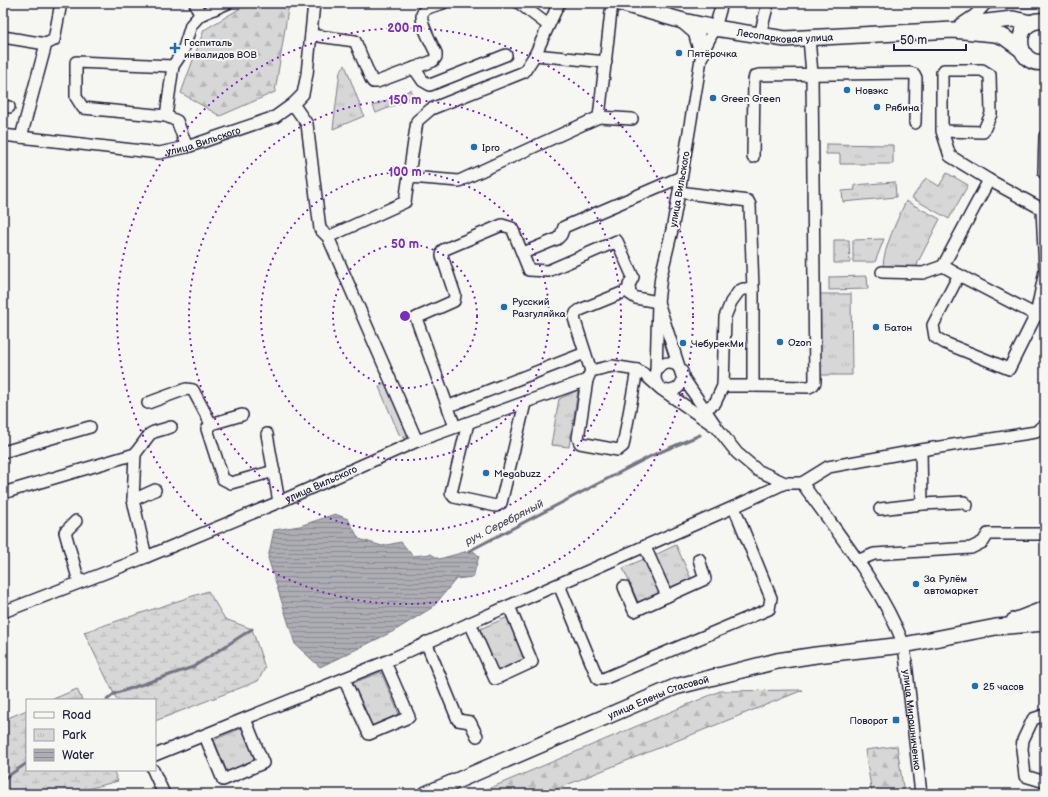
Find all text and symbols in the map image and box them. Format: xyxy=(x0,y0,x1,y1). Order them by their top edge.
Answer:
text: 200 m xyxy=(387,21,423,36)
street label: Лесопарковая улица xyxy=(735,26,834,46)
scale bar xyxy=(894,26,966,52)
text: 50 m xyxy=(900,33,927,48)
place label: Госпиталь инвалидов ВОВ xyxy=(184,37,257,61)
marker: Госпиталь инвалидов ВОВ xyxy=(169,42,181,54)
marker: Пятёрочка xyxy=(674,48,684,58)
place label: Пятёрочка xyxy=(687,48,737,60)
marker: Новэкс xyxy=(842,85,852,95)
place label: Новэкс xyxy=(855,85,888,97)
text: 150 m xyxy=(389,93,421,108)
marker: Green Green xyxy=(708,93,718,103)
place label: Green Green xyxy=(721,93,781,105)
marker: Рябина xyxy=(872,102,882,112)
place label: Рябина xyxy=(885,102,920,114)
street label: улица Вильского xyxy=(165,124,242,158)
marker: Ipro xyxy=(469,142,479,152)
place label: Ipro xyxy=(482,142,500,154)
street label: улица Вильского xyxy=(667,150,693,228)
text: 100 m xyxy=(388,165,422,180)
text: 50 m xyxy=(391,237,419,252)
place label: Русский Разгуляйка xyxy=(512,296,566,320)
marker: Русский Разгуляйка xyxy=(499,302,509,312)
centre of rings xyxy=(398,309,412,323)
marker: Батон xyxy=(871,322,881,332)
place label: Батон xyxy=(884,322,912,334)
marker: Ozon xyxy=(775,337,785,347)
place label: Ozon xyxy=(788,337,812,349)
marker: ЧебурекМи xyxy=(678,338,688,348)
place label: ЧебурекМи xyxy=(691,338,744,350)
street label: улица Вильского xyxy=(284,463,359,505)
marker: Megabuzz xyxy=(481,468,491,478)
place label: Megabuzz xyxy=(494,468,541,480)
water label: руч. Серебряный xyxy=(462,497,546,548)
place label: За Рулём автомаркет xyxy=(924,573,979,597)
marker: За Рулём автомаркет xyxy=(911,579,921,589)
street label: улица Мирошниченко xyxy=(900,669,923,771)
street label: улица Елены Стасовой xyxy=(606,674,711,722)
marker: 25 часов xyxy=(970,681,980,691)
place label: 25 часов xyxy=(983,681,1025,693)
legend xyxy=(26,699,156,771)
text: Road xyxy=(62,708,91,723)
place label: Поворот xyxy=(850,715,888,727)
marker: Поворот xyxy=(891,715,901,725)
text: Park xyxy=(62,728,86,743)
text: Water xyxy=(62,748,94,763)

